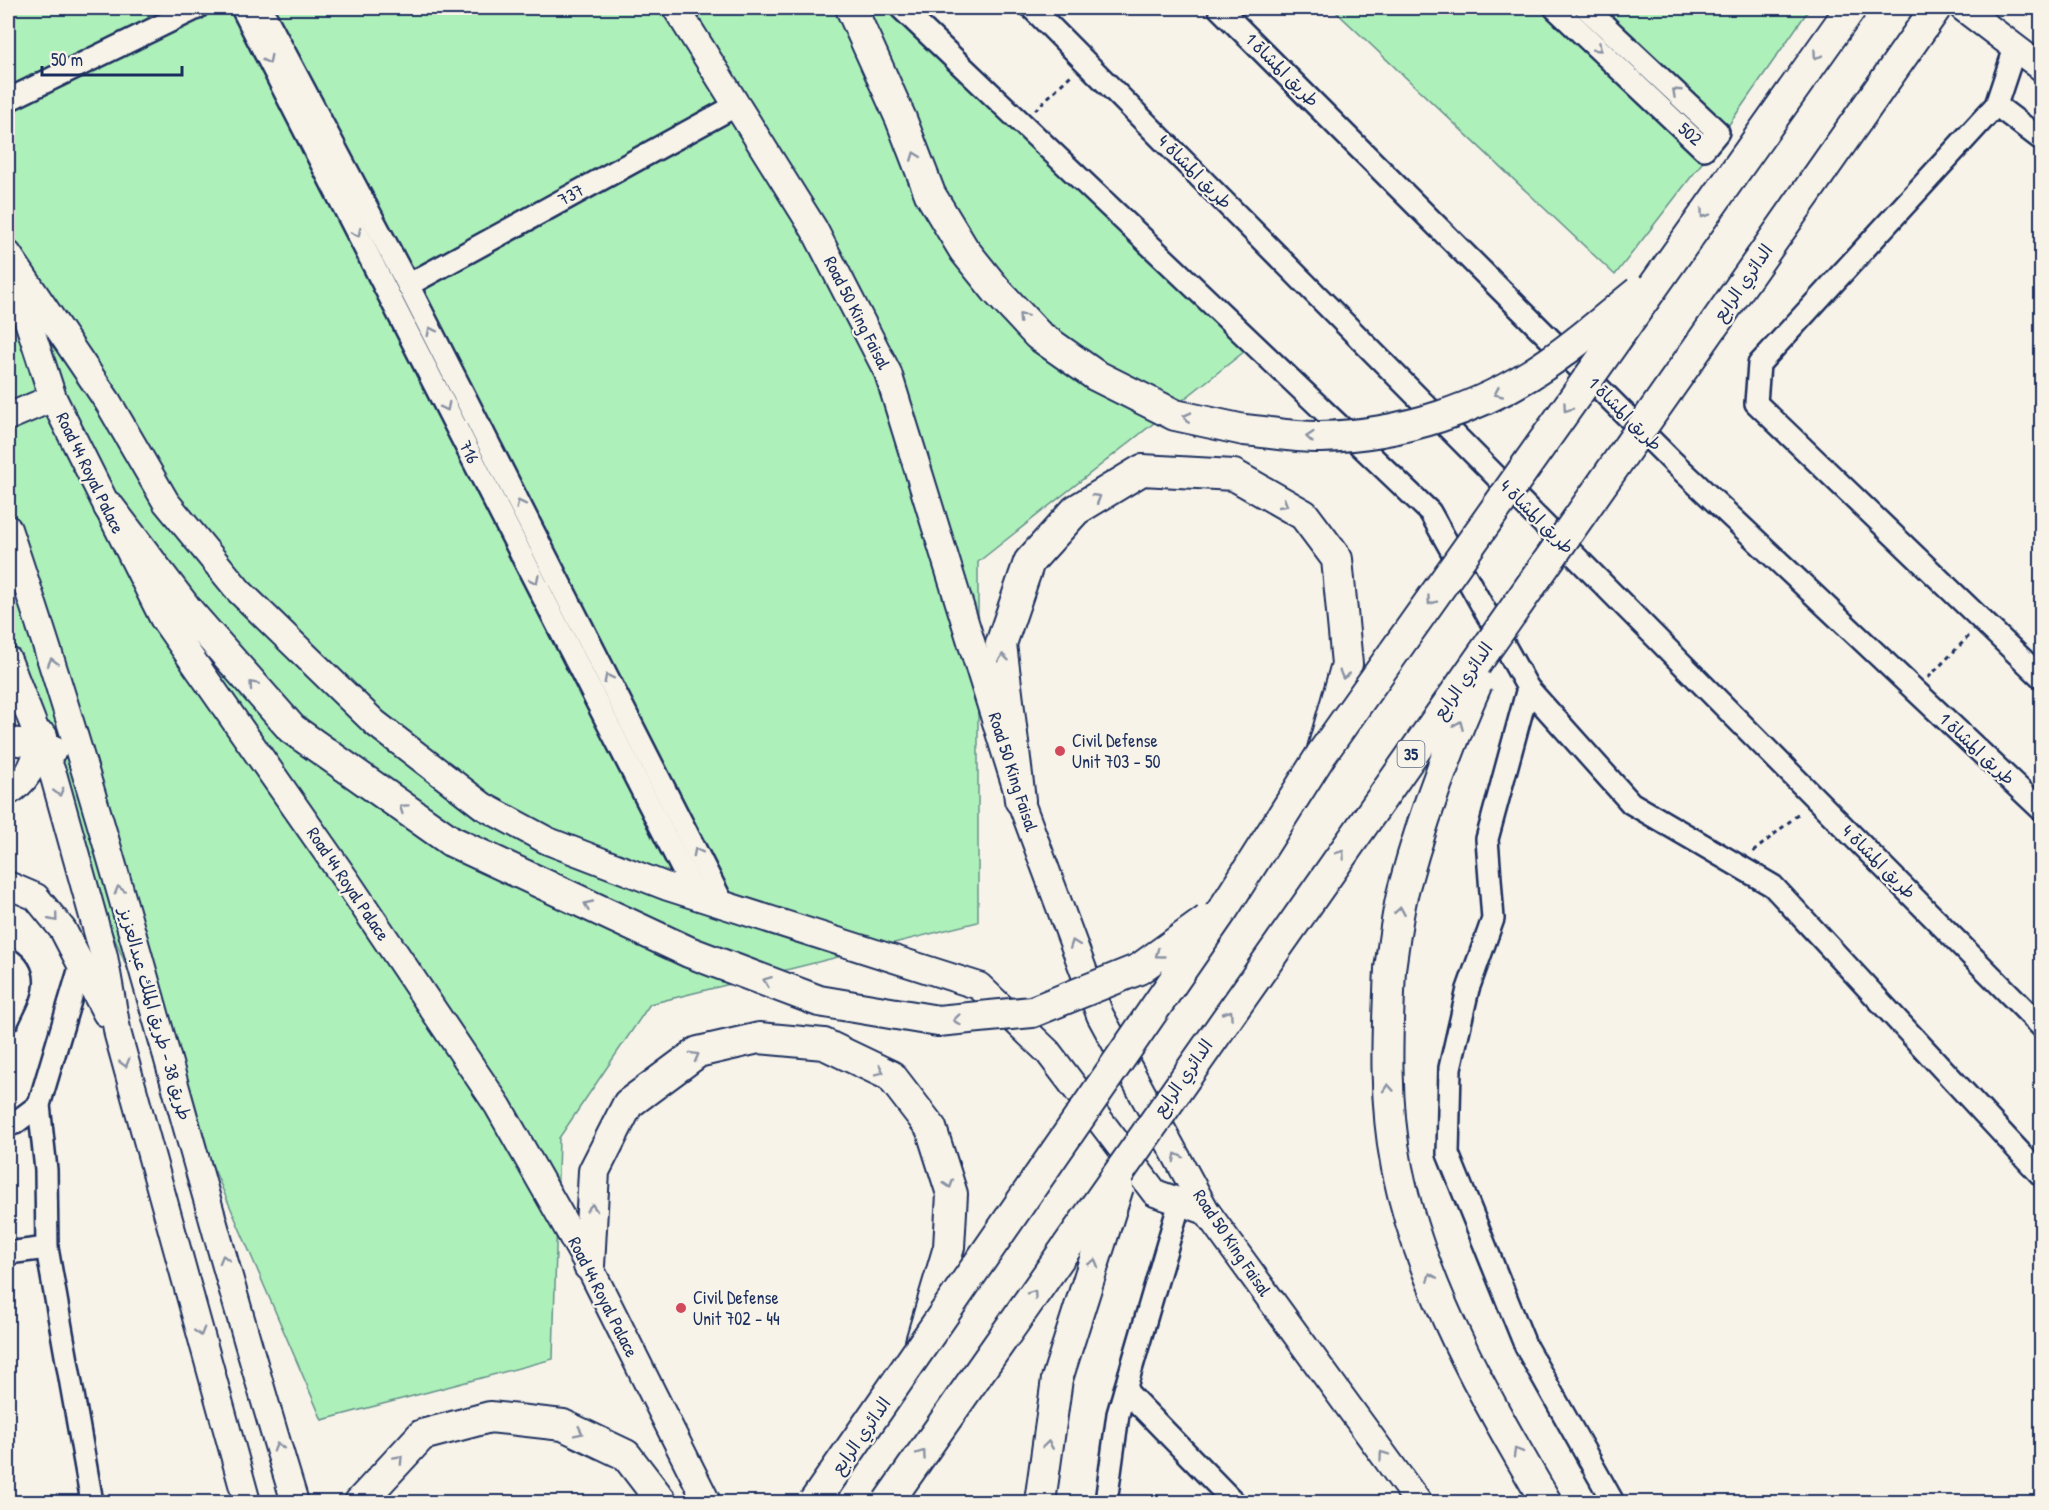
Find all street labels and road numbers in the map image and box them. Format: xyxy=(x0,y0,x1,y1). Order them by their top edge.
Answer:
street label: طريق المشاة 1 xyxy=(1240,27,1325,112)
street label: 502 xyxy=(1673,116,1708,151)
street label: طريق المشاة 4 xyxy=(1153,129,1238,214)
street label: 737 xyxy=(553,177,588,212)
street label: الدائري الرابع xyxy=(1707,239,1779,327)
street label: Road 50 King Faisal xyxy=(818,252,897,374)
street label: طريق المشاة 1 xyxy=(1583,371,1668,456)
street label: Road 44 Royal Palace xyxy=(50,408,131,538)
street label: 716 xyxy=(453,436,486,468)
street label: طريق المشاة 4 xyxy=(1495,474,1580,559)
street label: الدائري الرابع xyxy=(1427,637,1499,725)
street label: طريق المشاة 1 xyxy=(1934,707,2021,790)
street label: Road 50 King Faisal xyxy=(982,709,1045,835)
road number: 35 xyxy=(1398,741,1424,767)
street label: طريق المشاة 4 xyxy=(1837,819,1922,904)
street label: Road 44 Royal Palace xyxy=(301,822,396,945)
street label: طريق 38 - طريق الملك عبدالعزيز xyxy=(113,903,198,1123)
street label: الدائري الرابع xyxy=(1147,1034,1219,1122)
street label: Road 50 King Faisal xyxy=(1187,1184,1278,1301)
street label: Road 44 Royal Palace xyxy=(562,1232,645,1361)
street label: الدائري الرابع xyxy=(825,1392,897,1480)

